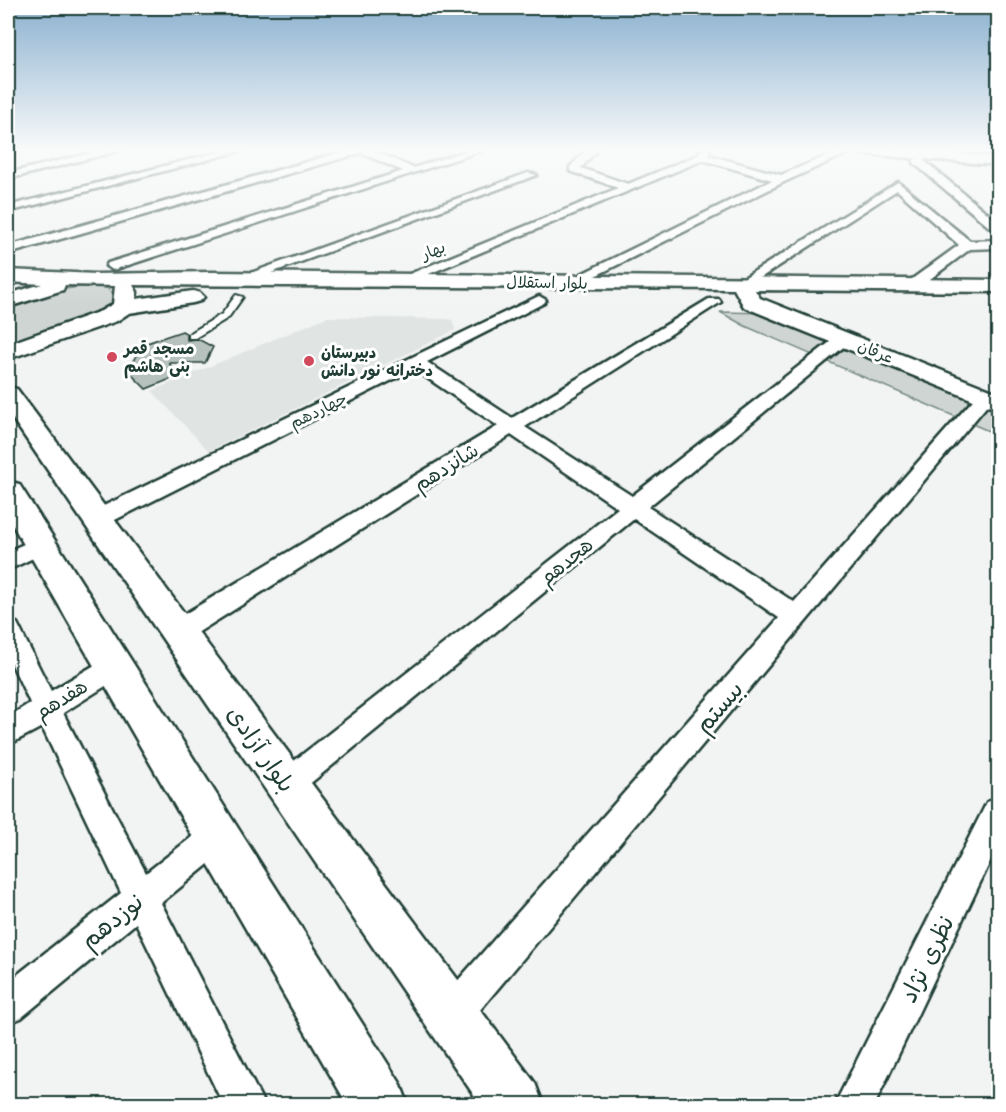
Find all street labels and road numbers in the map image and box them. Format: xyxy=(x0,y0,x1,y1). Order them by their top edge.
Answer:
street label: بهار xyxy=(417,238,448,265)
street label: بلوار استقلال xyxy=(506,273,588,294)
street label: عرفان xyxy=(855,336,896,367)
street label: چهاردهم xyxy=(287,389,351,435)
street label: شانزدهم xyxy=(410,439,484,499)
street label: هجدهم xyxy=(535,533,600,593)
street label: هفدهم xyxy=(31,674,94,728)
street label: بیستم xyxy=(689,675,752,741)
street label: بلوار آزادی xyxy=(220,700,301,798)
street label: نوزدهم xyxy=(75,887,151,958)
street label: نظری نژاد xyxy=(894,911,960,1007)

